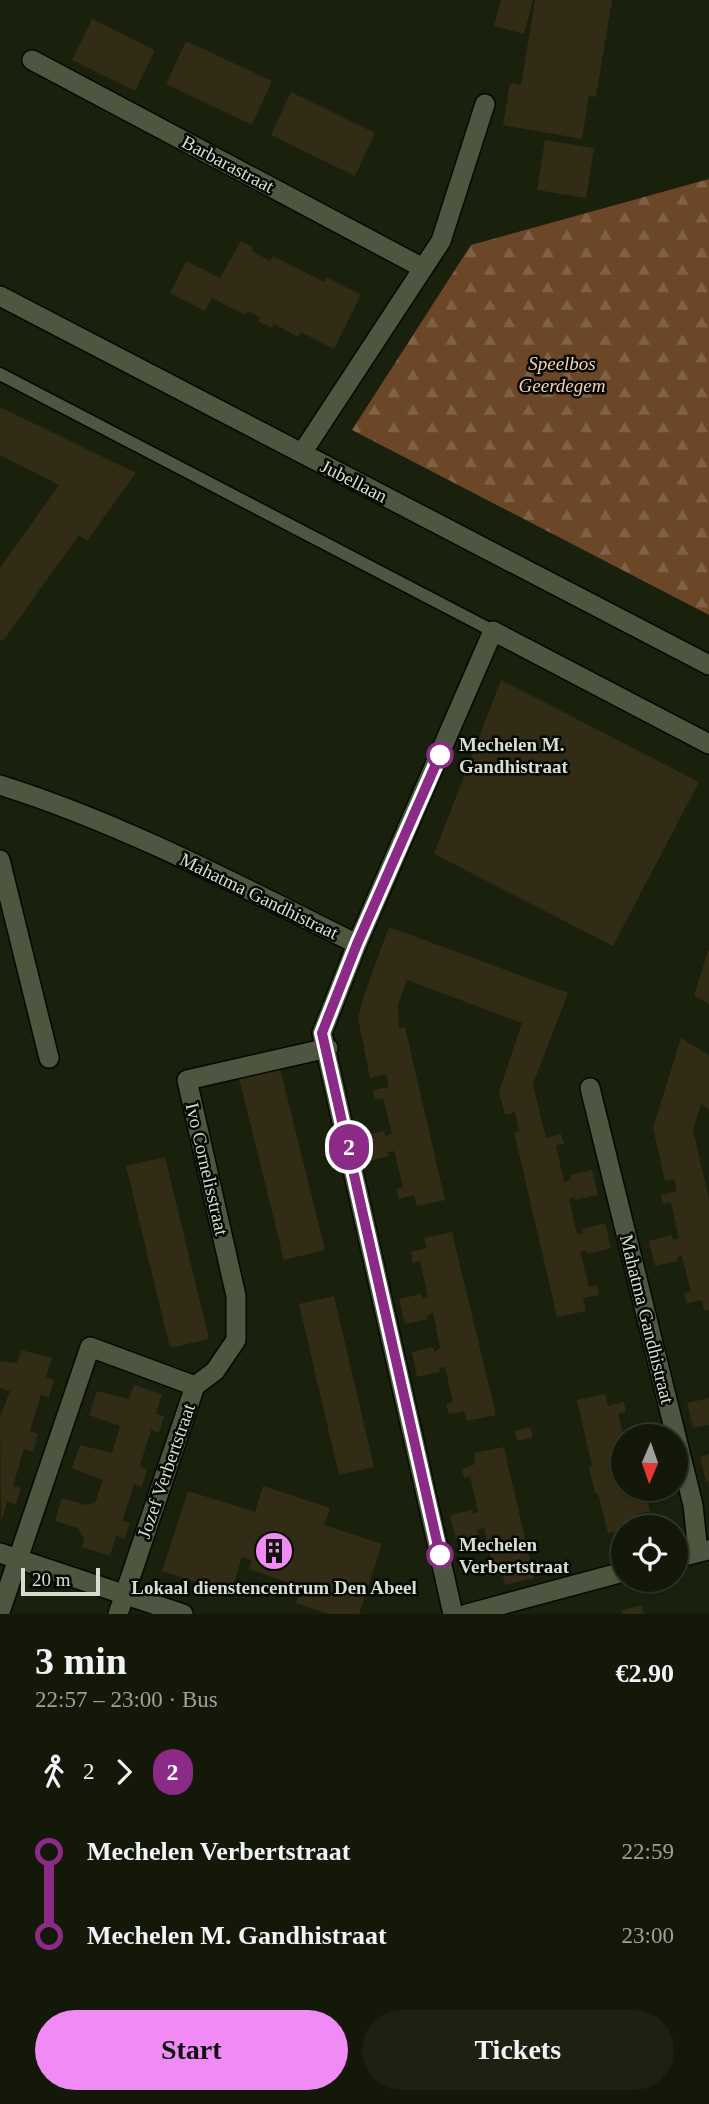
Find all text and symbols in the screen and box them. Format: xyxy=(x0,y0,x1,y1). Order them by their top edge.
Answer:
street label: Barbarastraat xyxy=(178,131,278,197)
park label: Speelbos Geerdegem xyxy=(519,353,605,396)
street label: Jubellaan xyxy=(317,455,391,507)
place label: Mechelen M. Gandhistraat xyxy=(459,734,568,777)
marker: Mechelen M. Gandhistraat xyxy=(427,742,453,768)
street label: Mahatma Gandhistraat xyxy=(176,849,342,944)
street label: Ivo Cornelisstraat xyxy=(182,1101,233,1238)
line badge: 2 xyxy=(326,1124,372,1170)
text: 2 xyxy=(343,1134,355,1160)
street label: Mahatma Gandhistraat xyxy=(616,1232,678,1406)
street label: Jozef Verbertstraat xyxy=(133,1400,199,1541)
north arrow xyxy=(611,1424,688,1502)
map controls xyxy=(611,1424,688,1592)
button: locate xyxy=(611,1515,688,1592)
building icon: Lokaal dienstencentrum Den Abeel xyxy=(253,1530,295,1572)
place label: Mechelen Verbertstraat xyxy=(459,1534,570,1577)
marker: Mechelen Verbertstraat xyxy=(427,1542,453,1568)
scale bar xyxy=(21,1565,100,1597)
text: 20 m xyxy=(32,1569,71,1590)
place label: Lokaal dienstencentrum Den Abeel xyxy=(131,1577,417,1598)
text: 3 min xyxy=(35,1640,127,1682)
text: €2.90 xyxy=(616,1659,674,1688)
text: 22:57 – 23:00 · Bus xyxy=(35,1687,218,1712)
icon: walk xyxy=(35,1753,73,1791)
icon: forward xyxy=(105,1753,143,1791)
text: 2 xyxy=(83,1759,95,1784)
text: 2 xyxy=(167,1759,179,1785)
text: Mechelen Verbertstraat xyxy=(87,1837,351,1866)
text: 22:59 xyxy=(622,1839,674,1864)
text: Mechelen M. Gandhistraat xyxy=(87,1921,387,1950)
text: 23:00 xyxy=(622,1923,674,1948)
button: Start xyxy=(35,2010,348,2090)
button: Tickets xyxy=(362,2010,674,2090)

